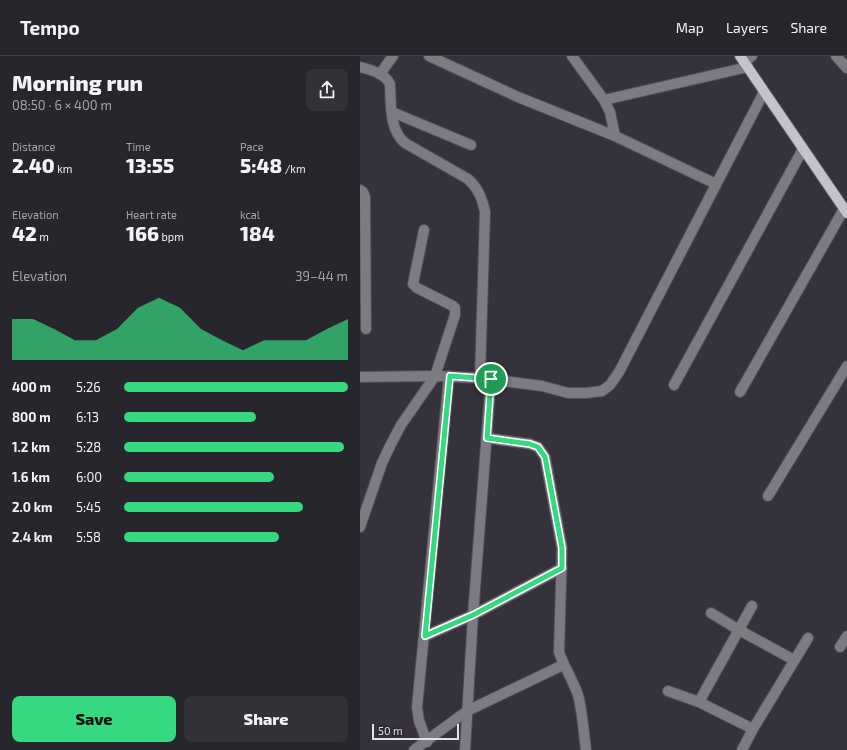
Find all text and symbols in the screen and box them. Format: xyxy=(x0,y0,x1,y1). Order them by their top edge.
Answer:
text: Tempo xyxy=(20,16,80,39)
text: Map xyxy=(676,19,704,36)
text: Layers xyxy=(726,19,768,36)
text: Share xyxy=(790,19,827,36)
text: Morning run xyxy=(12,69,143,95)
button: share xyxy=(306,69,348,111)
text: 08:50 · 6 × 400 m xyxy=(12,97,112,113)
text: Distance xyxy=(12,140,55,153)
text: Time xyxy=(126,140,151,153)
text: Pace xyxy=(240,140,264,153)
text: 2.40 xyxy=(12,153,55,177)
text: 13:55 xyxy=(126,153,174,177)
text: 5:48 xyxy=(240,153,282,177)
text: km xyxy=(55,162,72,175)
text: /km xyxy=(282,162,306,175)
text: Elevation xyxy=(12,208,59,221)
text: Heart rate xyxy=(126,208,177,221)
text: kcal xyxy=(240,208,260,221)
text: 42 xyxy=(12,221,37,245)
text: 166 xyxy=(126,221,159,245)
text: 184 xyxy=(240,221,275,245)
text: m xyxy=(37,230,49,243)
text: bpm xyxy=(159,230,184,243)
text: Elevation xyxy=(12,268,67,284)
text: 39–44 m xyxy=(295,268,348,284)
pin xyxy=(474,362,508,396)
icon: arrive xyxy=(480,368,502,390)
text: 400 m xyxy=(12,379,51,395)
text: 5:26 xyxy=(76,379,101,395)
text: 800 m xyxy=(12,409,51,425)
text: 6:13 xyxy=(76,409,99,425)
text: 1.2 km xyxy=(12,439,50,455)
text: 5:28 xyxy=(76,439,101,455)
text: 1.6 km xyxy=(12,469,50,485)
text: 6:00 xyxy=(76,469,102,485)
text: 2.0 km xyxy=(12,499,52,515)
text: 5:45 xyxy=(76,499,101,515)
text: 2.4 km xyxy=(12,529,52,545)
text: 5:58 xyxy=(76,529,101,545)
button: Save xyxy=(12,696,176,742)
button: Share xyxy=(184,696,348,742)
scale bar xyxy=(372,722,459,741)
text: 50 m xyxy=(378,724,403,737)

